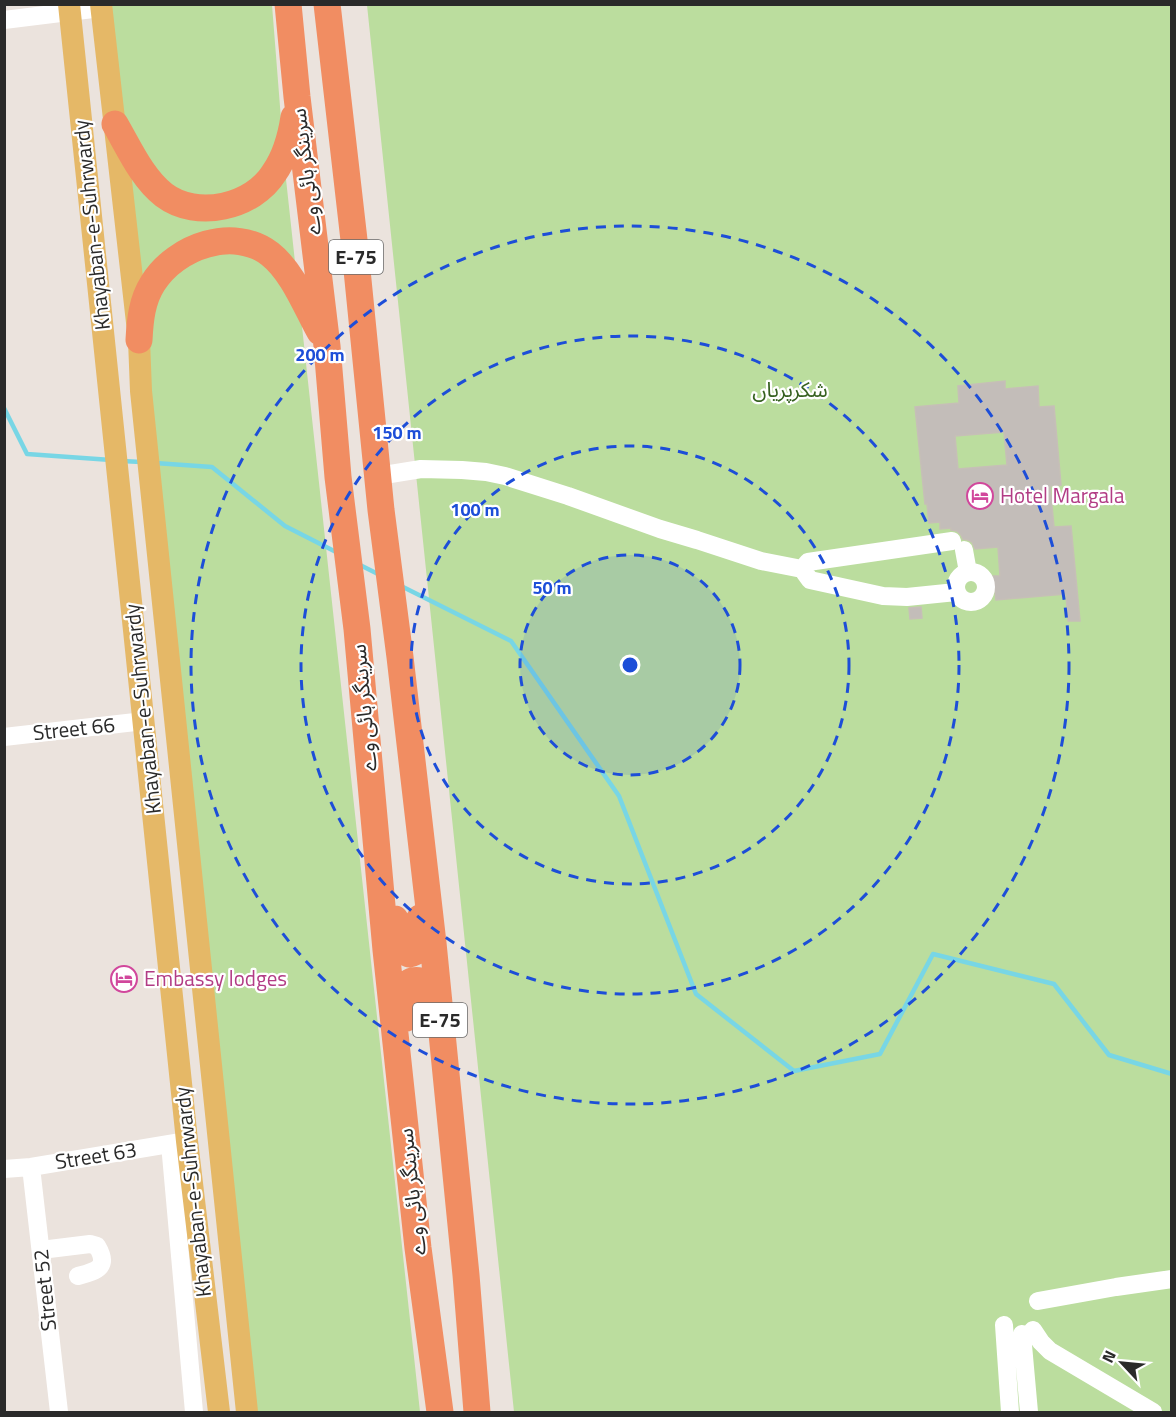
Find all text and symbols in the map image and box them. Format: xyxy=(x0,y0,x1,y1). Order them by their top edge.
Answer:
street label: سرینگر ہائی وے xyxy=(281,107,329,238)
street label: Khayaban-e-Suhrwardy xyxy=(64,118,118,332)
road number: E-75 xyxy=(329,240,383,274)
text: 200 m xyxy=(295,341,345,368)
park label: شکرپریاں xyxy=(752,373,828,405)
text: 150 m xyxy=(372,419,422,446)
place label: Hotel Margala xyxy=(1000,479,1125,511)
hotel icon: Hotel Margala xyxy=(965,481,995,511)
text: 100 m xyxy=(450,496,500,523)
text: 50 m xyxy=(532,574,572,601)
street label: Khayaban-e-Suhrwardy xyxy=(115,602,169,816)
street label: سرینگر ہائی وے xyxy=(341,643,385,773)
centre of rings xyxy=(620,655,640,675)
street label: Street 66 xyxy=(31,708,116,748)
place label: Embassy lodges xyxy=(144,962,287,994)
hotel icon: Embassy lodges xyxy=(109,964,139,994)
road number: E-75 xyxy=(413,1003,467,1037)
street label: Khayaban-e-Suhrwardy xyxy=(165,1085,219,1299)
street label: سرینگر ہائی وے xyxy=(388,1127,434,1257)
street label: Street 63 xyxy=(53,1133,139,1177)
street label: Street 52 xyxy=(24,1248,64,1333)
north arrow xyxy=(1092,1333,1152,1393)
text: N xyxy=(1095,1346,1122,1367)

